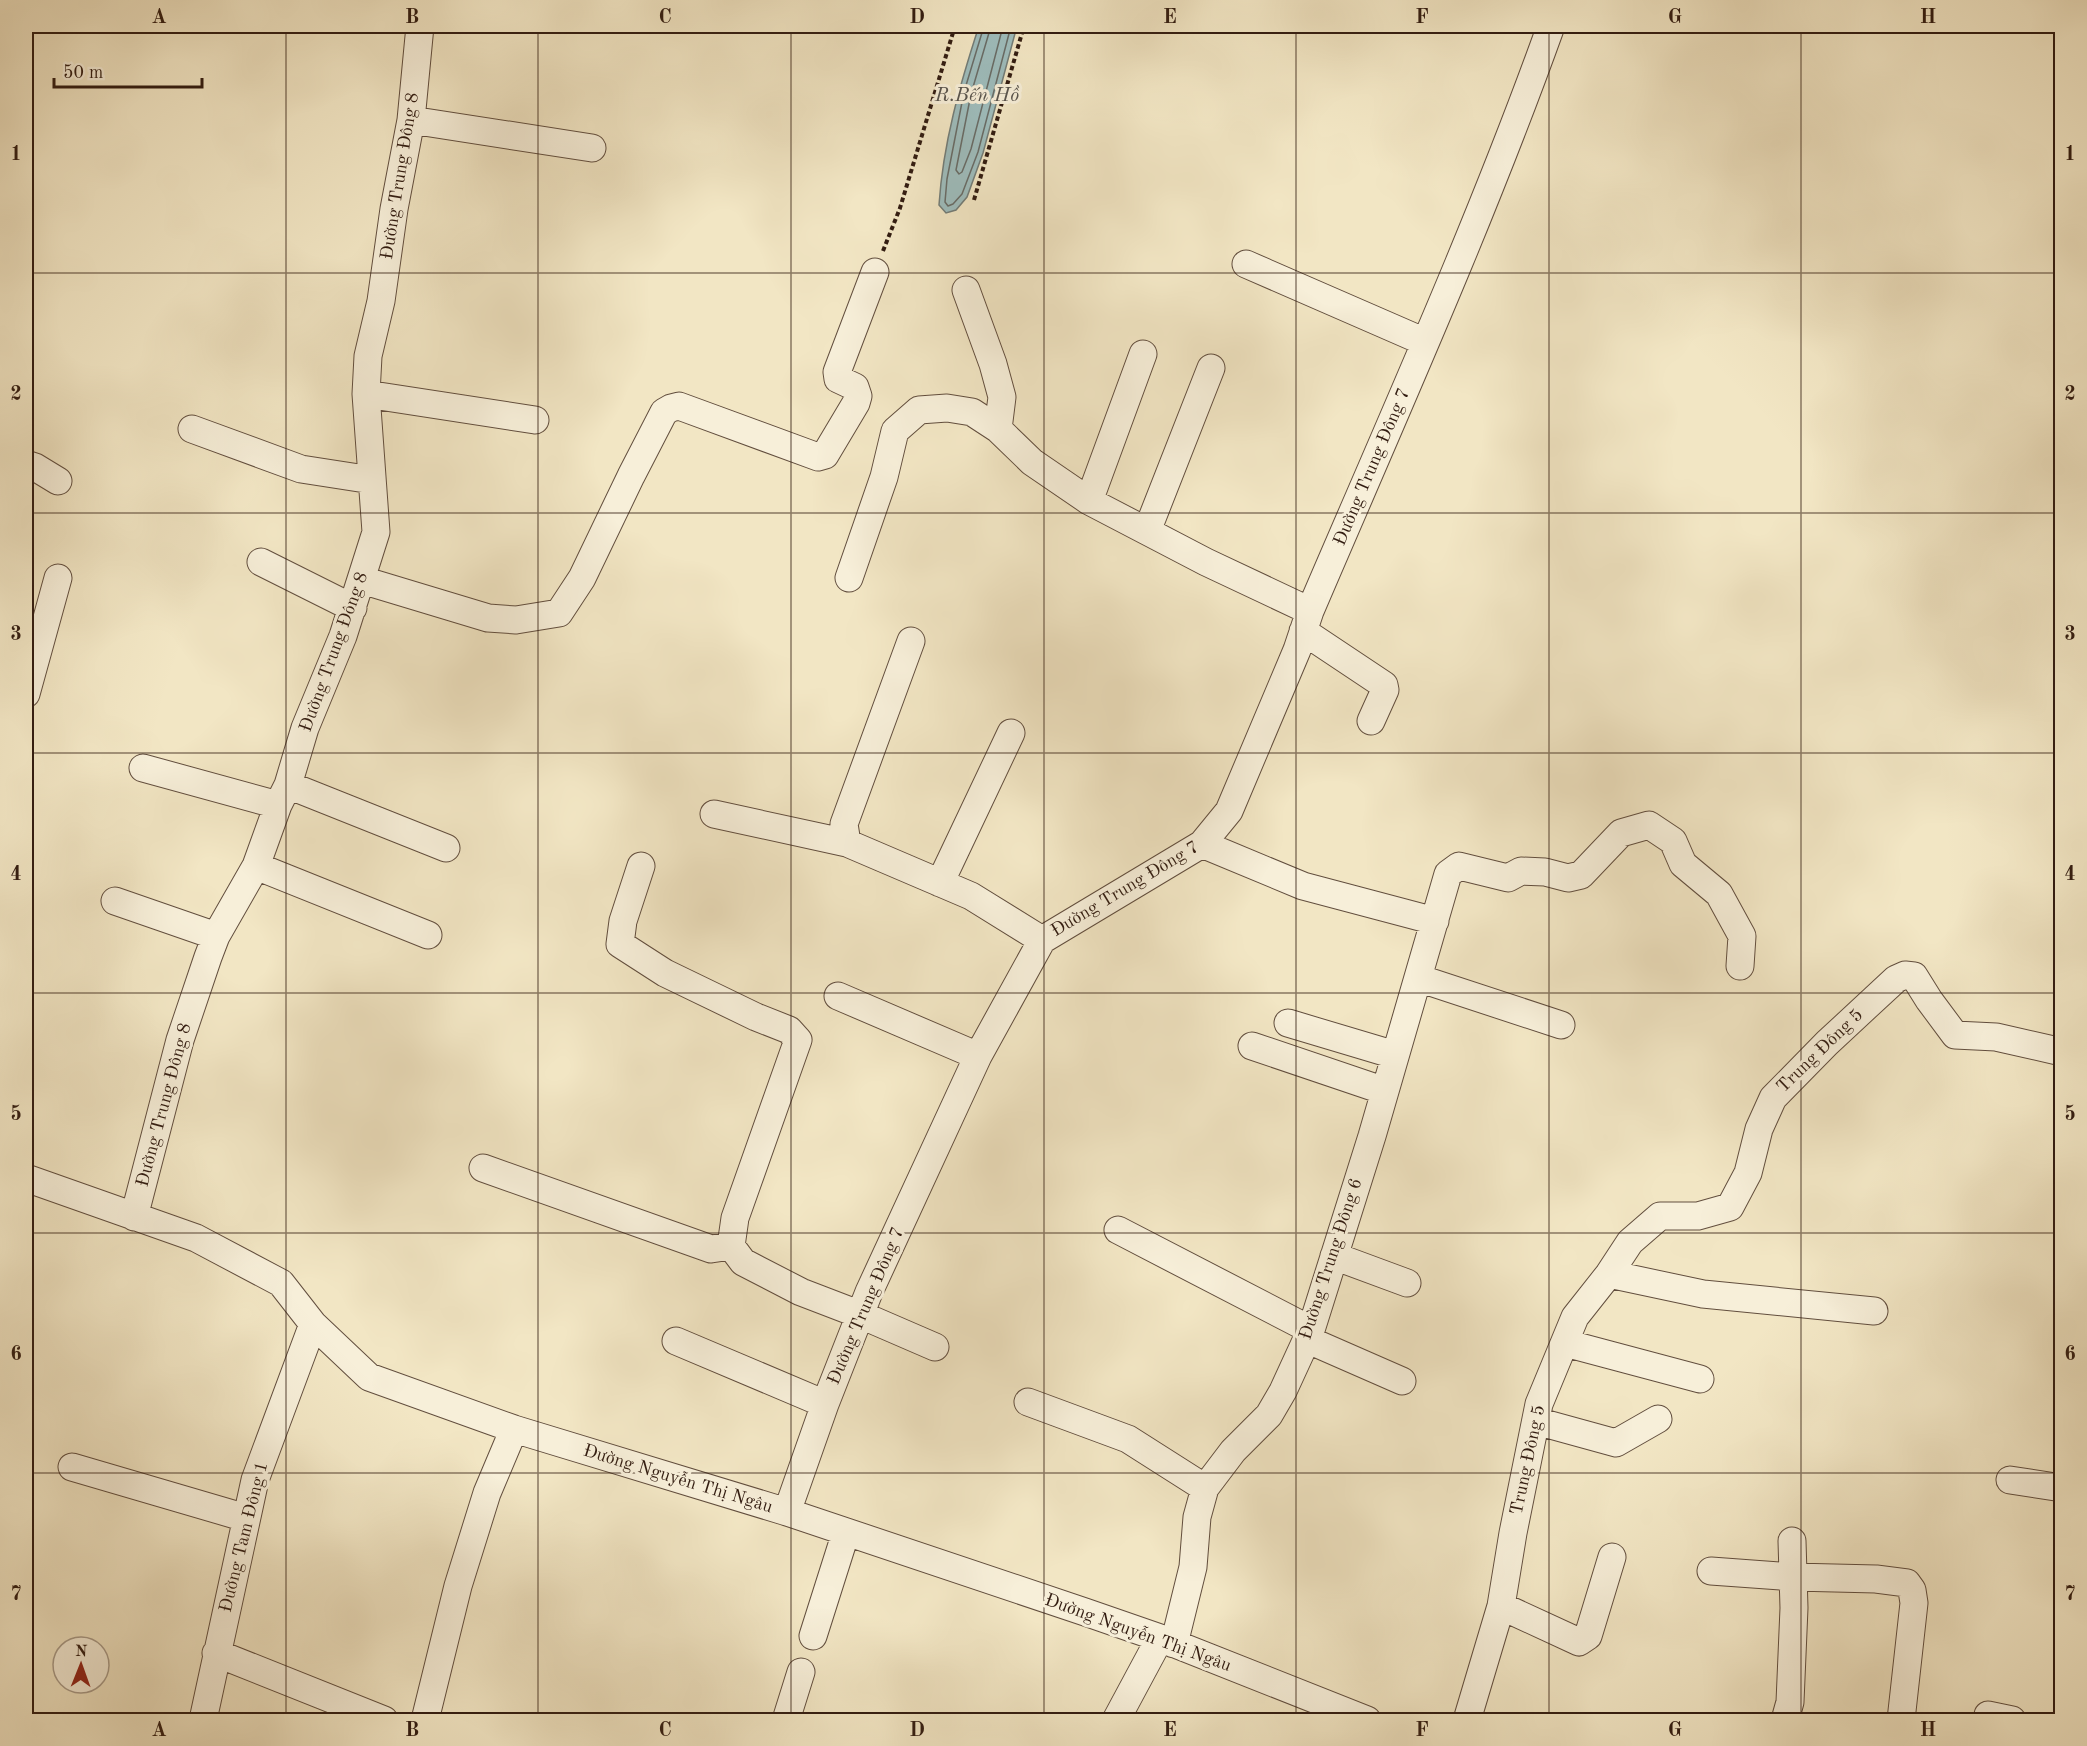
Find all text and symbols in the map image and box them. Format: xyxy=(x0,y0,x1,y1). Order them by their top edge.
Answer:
text: A xyxy=(151,8,167,28)
text: B xyxy=(405,8,419,28)
text: C xyxy=(658,8,672,28)
text: D xyxy=(909,8,925,28)
text: E xyxy=(1163,8,1177,28)
text: F xyxy=(1415,8,1429,28)
text: G xyxy=(1668,8,1682,28)
text: H xyxy=(1920,8,1936,28)
scale bar xyxy=(54,51,202,89)
text: 50 m xyxy=(63,64,103,82)
water label: R.Bến Hồ xyxy=(934,85,1020,106)
street label: Đường Trung Đông 8 xyxy=(378,91,422,261)
text: 1 xyxy=(10,145,22,165)
text: 1 xyxy=(2064,145,2076,165)
text: 2 xyxy=(10,385,22,405)
text: 2 xyxy=(2064,385,2076,405)
street label: Đường Trung Đông 7 xyxy=(1331,386,1413,548)
street label: Đường Trung Đông 8 xyxy=(297,570,371,734)
text: 3 xyxy=(10,625,22,645)
text: 3 xyxy=(2064,625,2076,645)
street label: Đường Trung Đông 7 xyxy=(1048,838,1202,940)
text: 4 xyxy=(10,865,22,885)
text: 4 xyxy=(2064,865,2076,885)
street label: Trung Đông 5 xyxy=(1773,1006,1867,1096)
street label: Đường Trung Đông 8 xyxy=(133,1021,195,1189)
text: 5 xyxy=(10,1104,22,1125)
text: 5 xyxy=(2064,1104,2076,1125)
street label: Đường Trung Đông 6 xyxy=(1296,1176,1366,1342)
street label: Đường Trung Đông 7 xyxy=(825,1225,907,1387)
text: 6 xyxy=(10,1345,22,1365)
text: 6 xyxy=(2064,1345,2076,1365)
street label: Trung Đông 5 xyxy=(1508,1403,1548,1517)
street label: Đường Nguyễn Thị Ngâu xyxy=(581,1440,776,1517)
street label: Đường Tam Đông 1 xyxy=(217,1460,271,1614)
text: 7 xyxy=(10,1585,22,1605)
text: 7 xyxy=(2064,1585,2076,1605)
street label: Đường Nguyễn Thị Ngâu xyxy=(1042,1589,1235,1675)
north arrow xyxy=(51,1635,111,1695)
text: N xyxy=(75,1644,88,1660)
text: A xyxy=(151,1721,167,1741)
text: B xyxy=(405,1721,419,1741)
text: C xyxy=(658,1721,672,1741)
text: D xyxy=(909,1721,925,1741)
text: E xyxy=(1163,1721,1177,1741)
text: F xyxy=(1415,1721,1429,1741)
text: G xyxy=(1668,1721,1682,1741)
text: H xyxy=(1920,1721,1936,1741)

